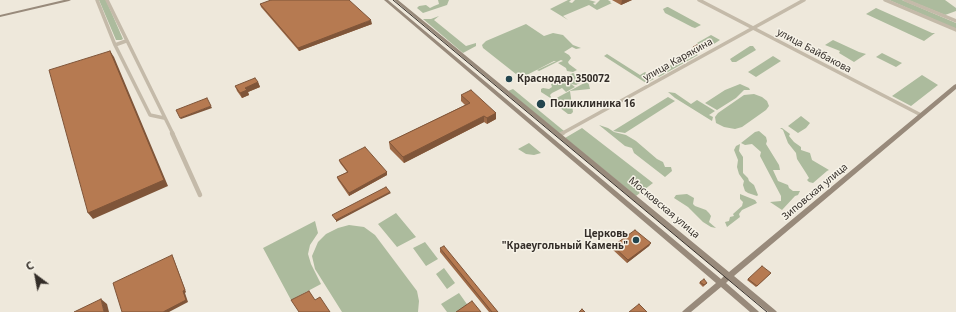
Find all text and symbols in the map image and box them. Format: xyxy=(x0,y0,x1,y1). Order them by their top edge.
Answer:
street label: улица Байбакова xyxy=(775,26,853,76)
street label: улица Карякина xyxy=(641,36,715,84)
place label: Краснодар 350072 xyxy=(517,73,610,85)
marker: Краснодар 350072 xyxy=(504,74,514,84)
marker: Поликлиника 16 xyxy=(535,98,547,110)
place label: Поликлиника 16 xyxy=(550,98,635,110)
street label: Зиповская улица xyxy=(780,161,850,223)
street label: Московская улица xyxy=(626,175,702,241)
place label: Церковь "Краеугольный Камень" xyxy=(502,228,628,252)
marker: Церковь "Краеугольный Камень" xyxy=(631,235,641,245)
north arrow xyxy=(16,256,56,296)
text: С xyxy=(22,257,36,274)

